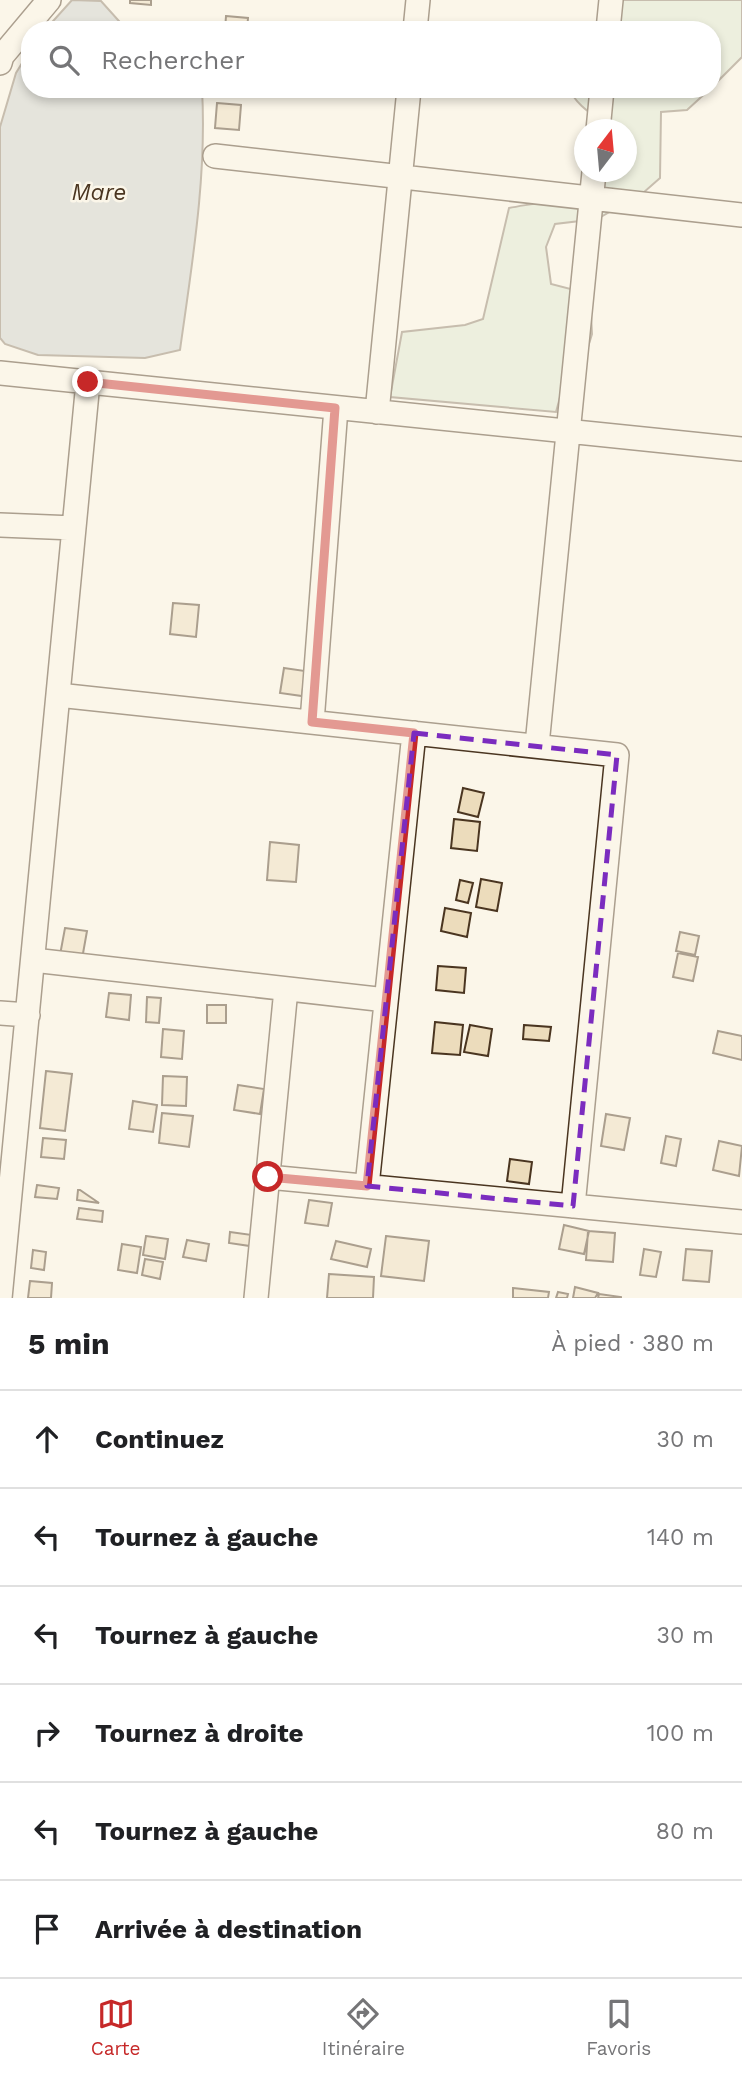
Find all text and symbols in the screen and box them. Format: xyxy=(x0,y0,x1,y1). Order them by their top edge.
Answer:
search box xyxy=(21,21,721,98)
icon: search xyxy=(45,41,83,79)
text: Rechercher xyxy=(101,45,245,75)
north arrow xyxy=(574,119,637,182)
water label: Mare xyxy=(72,179,126,206)
route end xyxy=(72,366,103,397)
route start xyxy=(252,1161,283,1192)
text: 5 min xyxy=(28,1326,110,1361)
text: À pied · 380 m xyxy=(551,1330,714,1357)
icon: ahead xyxy=(28,1420,66,1458)
text: Continuez xyxy=(95,1424,224,1454)
text: 30 m xyxy=(657,1426,714,1453)
icon: left xyxy=(28,1518,66,1556)
text: Tournez à gauche xyxy=(95,1522,318,1552)
text: 140 m xyxy=(647,1524,714,1551)
icon: left xyxy=(28,1616,66,1654)
text: Tournez à gauche xyxy=(95,1620,318,1650)
text: 30 m xyxy=(657,1622,714,1649)
icon: right xyxy=(28,1714,66,1752)
text: Tournez à droite xyxy=(95,1718,304,1748)
text: 100 m xyxy=(647,1720,714,1747)
icon: left xyxy=(28,1812,66,1850)
text: Tournez à gauche xyxy=(95,1816,318,1846)
text: 80 m xyxy=(656,1818,714,1845)
icon: arrive xyxy=(28,1910,66,1948)
text: Arrivée à destination xyxy=(95,1914,362,1944)
tab: Carte xyxy=(91,1995,141,2060)
tab: Itinéraire xyxy=(322,1995,405,2060)
tab: Favoris xyxy=(586,1995,651,2060)

